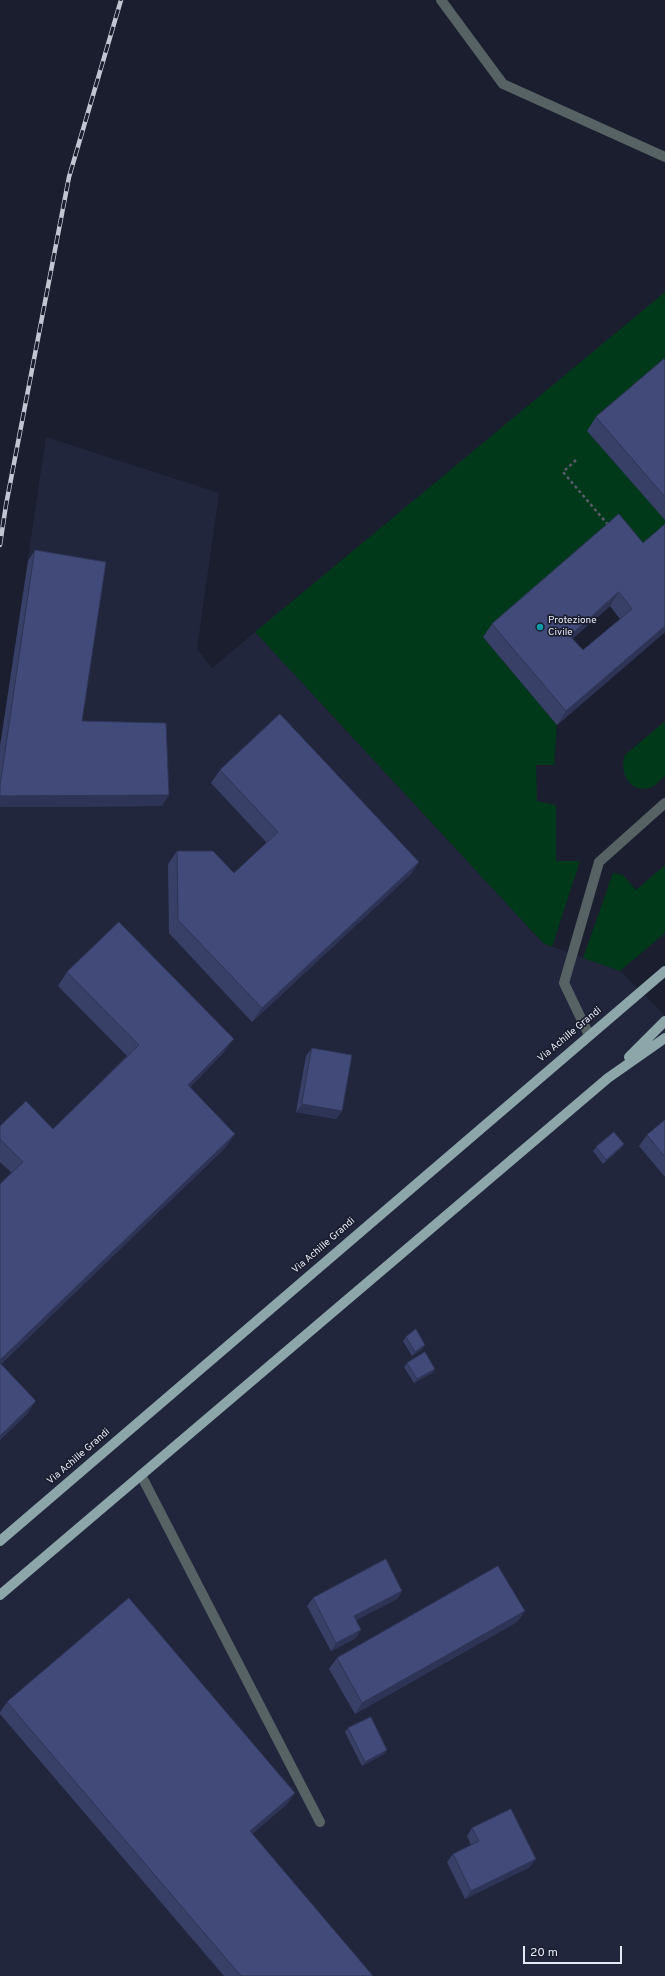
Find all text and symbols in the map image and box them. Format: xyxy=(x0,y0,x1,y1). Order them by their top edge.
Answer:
place label: Protezione Civile xyxy=(548,615,597,638)
marker: Protezione Civile xyxy=(535,622,545,632)
street label: Via Achille Grandi xyxy=(536,1005,604,1065)
street label: Via Achille Grandi xyxy=(290,1215,358,1277)
street label: Via Achille Grandi xyxy=(45,1426,113,1488)
scale bar xyxy=(525,1938,624,1964)
text: 20 m xyxy=(530,1945,558,1961)

